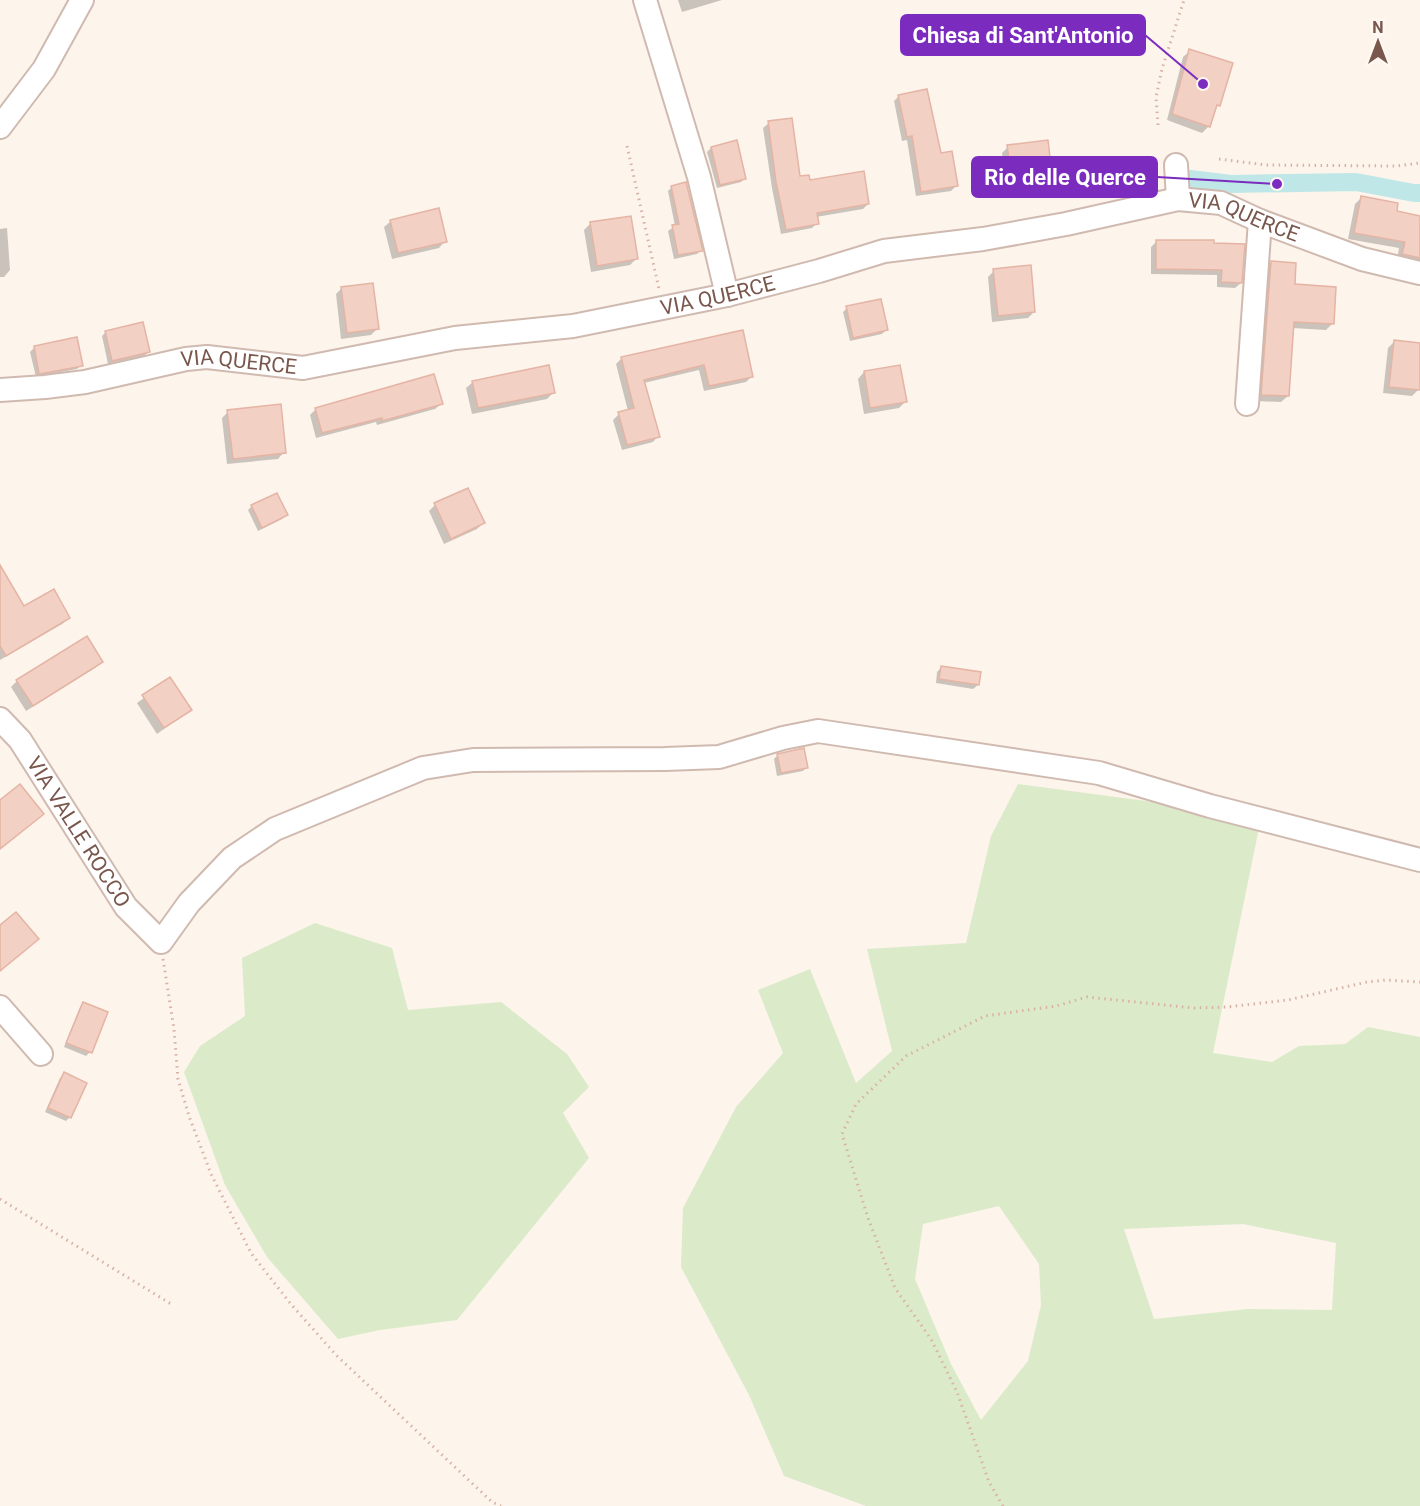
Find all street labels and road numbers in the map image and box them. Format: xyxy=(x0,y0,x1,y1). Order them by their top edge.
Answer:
street label: VIA QUERCE xyxy=(1187,188,1303,247)
street label: VIA QUERCE xyxy=(658,271,778,320)
street label: VIA QUERCE xyxy=(179,344,298,379)
street label: VIA VALLE ROCCO xyxy=(22,752,135,912)

